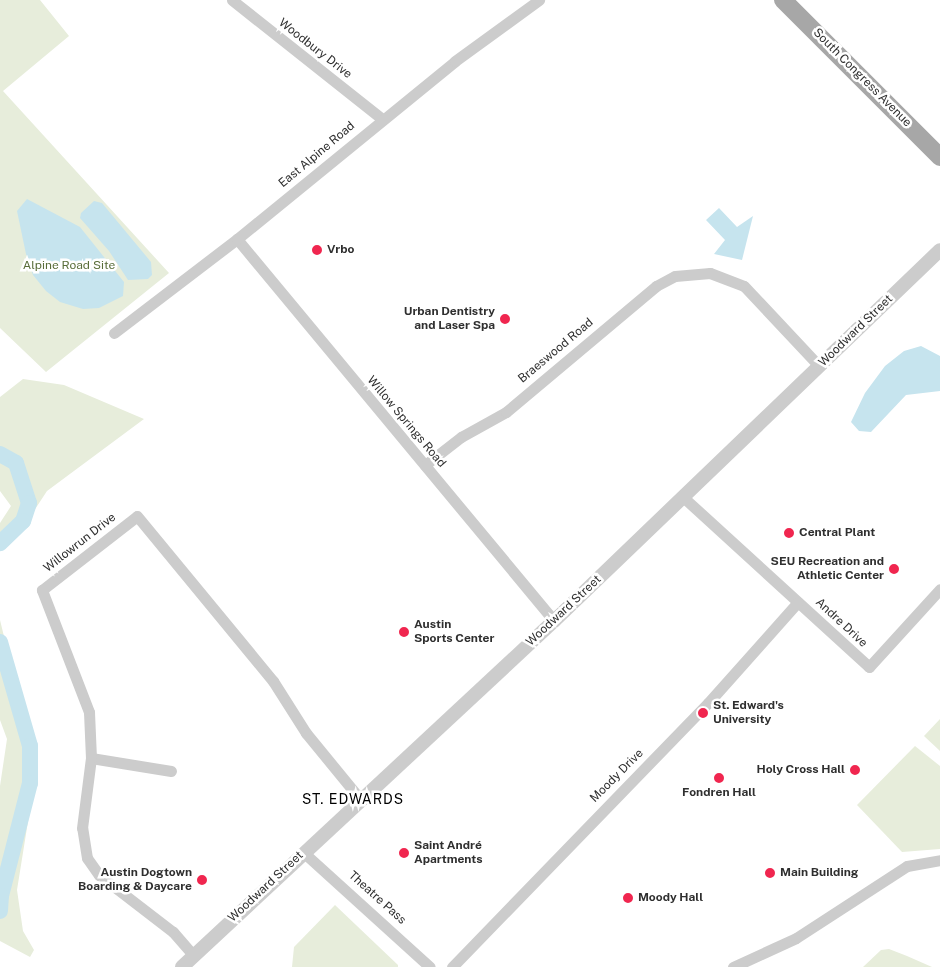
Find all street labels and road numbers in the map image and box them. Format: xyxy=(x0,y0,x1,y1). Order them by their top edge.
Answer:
street label: Woodbury Drive xyxy=(276,16,354,82)
street label: South Congress Avenue xyxy=(810,26,914,130)
street label: East Alpine Road xyxy=(276,119,358,191)
street label: Woodward Street xyxy=(816,292,896,370)
street label: Braeswood Road xyxy=(516,316,596,386)
street label: Willow Springs Road xyxy=(364,373,448,471)
street label: Willowrun Drive xyxy=(41,510,119,576)
street label: Woodward Street xyxy=(524,573,604,649)
street label: Andre Drive xyxy=(812,595,870,651)
street label: Moody Drive xyxy=(587,746,647,806)
street label: Woodward Street xyxy=(226,849,306,925)
street label: Theatre Pass xyxy=(345,868,409,928)

